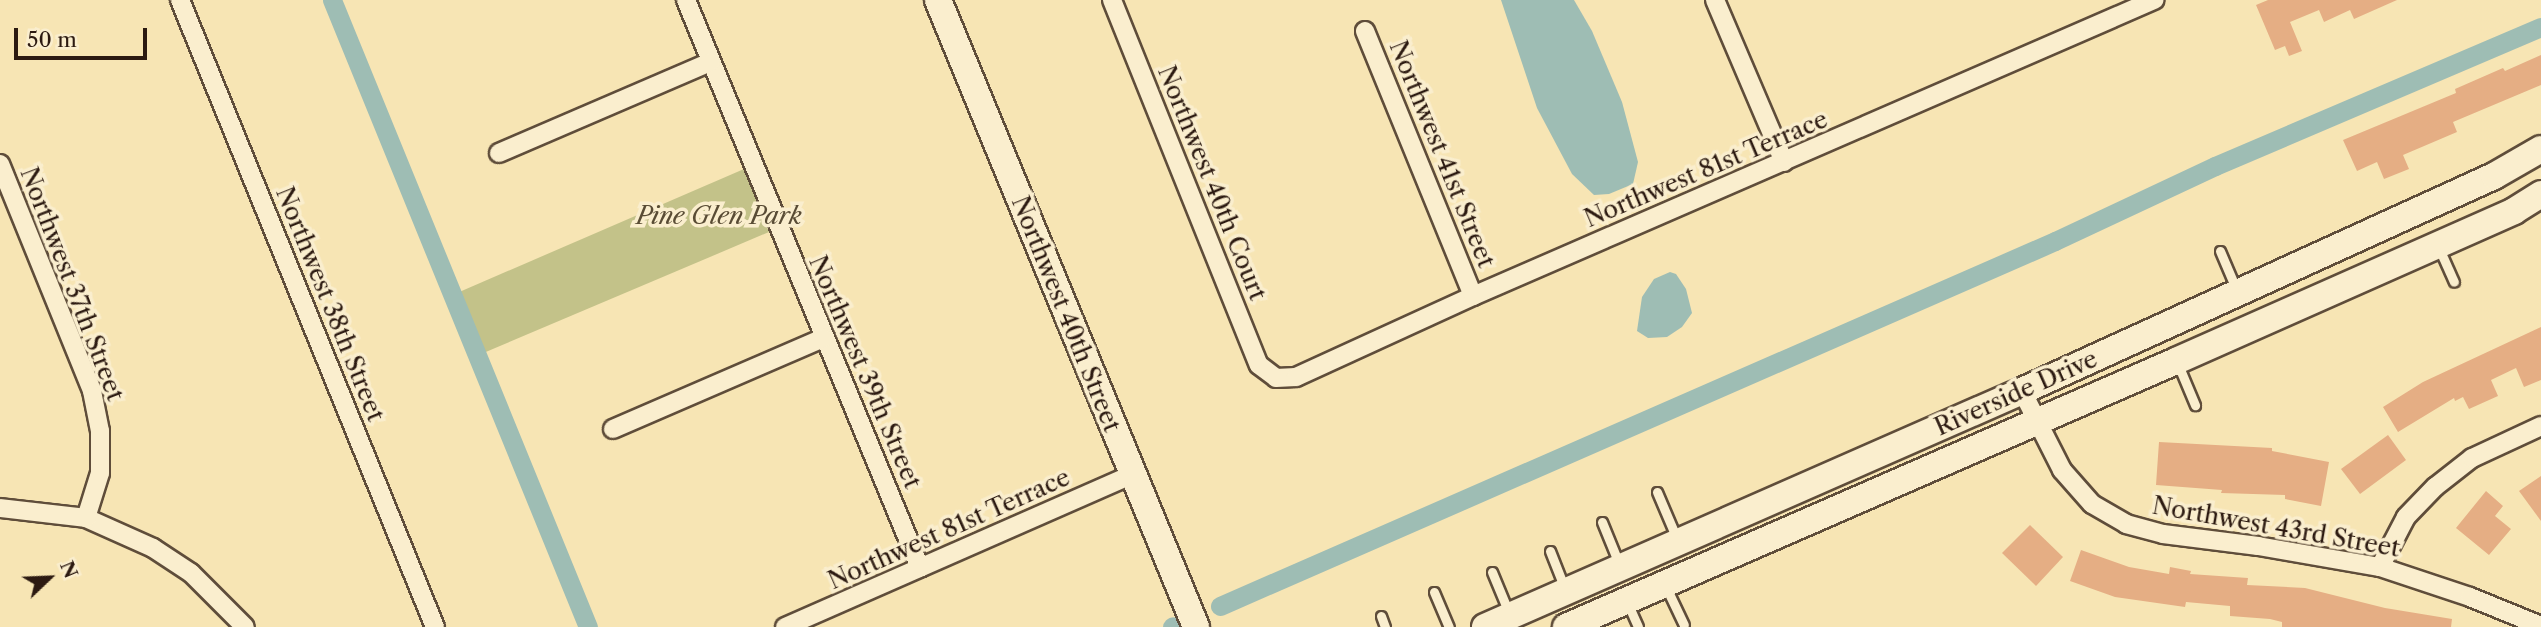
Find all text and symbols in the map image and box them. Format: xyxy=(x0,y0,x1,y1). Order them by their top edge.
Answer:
scale bar xyxy=(18,14,150,58)
text: 50 m xyxy=(27,27,77,52)
street label: Northwest 41st Street xyxy=(1383,36,1501,272)
street label: Northwest 40th Court xyxy=(1152,62,1272,304)
street label: Northwest 81st Terrace xyxy=(1580,105,1832,233)
street label: Northwest 37th Street xyxy=(14,163,130,405)
street label: Northwest 38th Street xyxy=(270,183,390,425)
street label: Northwest 40th Street xyxy=(1005,192,1127,436)
park label: Pine Glen Park xyxy=(636,202,802,230)
street label: Northwest 39th Street xyxy=(803,251,927,493)
street label: Riverside Drive xyxy=(1930,344,2102,442)
street label: Northwest 81st Terrace xyxy=(823,463,1075,595)
street label: Northwest 43rd Street xyxy=(2150,491,2402,563)
north arrow xyxy=(14,543,84,613)
text: N xyxy=(55,557,83,582)

